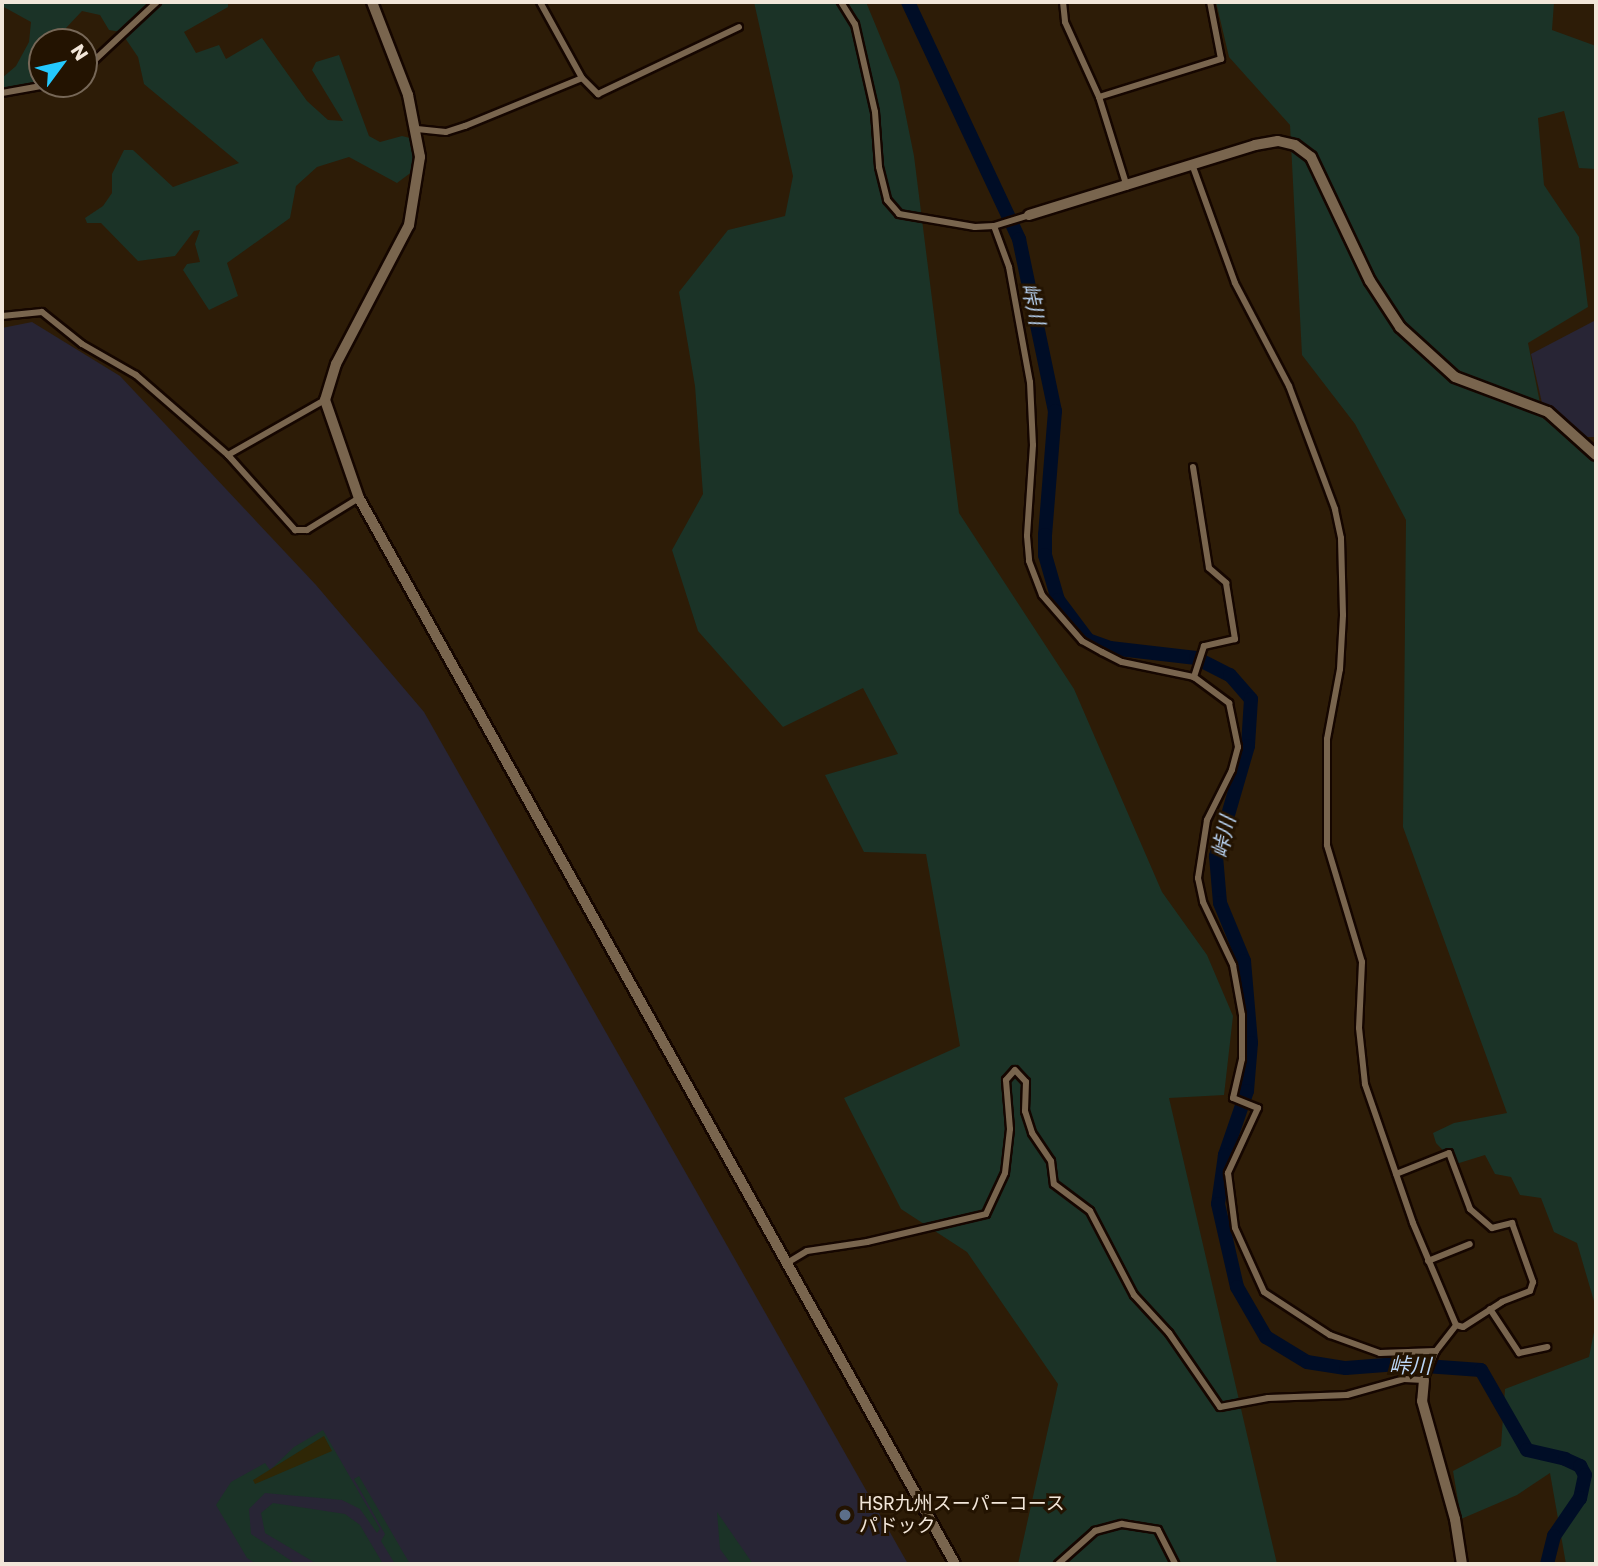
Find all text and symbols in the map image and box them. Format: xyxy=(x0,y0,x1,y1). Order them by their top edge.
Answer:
north arrow xyxy=(28,28,98,98)
text: N xyxy=(64,39,95,66)
water label: 峠川 xyxy=(1016,281,1050,327)
water label: 峠川 xyxy=(1207,814,1241,860)
water label: 峠川 xyxy=(1389,1353,1431,1379)
place label: HSR九州スーパーコース パドック xyxy=(859,1493,1066,1537)
marker: HSR九州スーパーコース パドック xyxy=(837,1507,853,1523)

